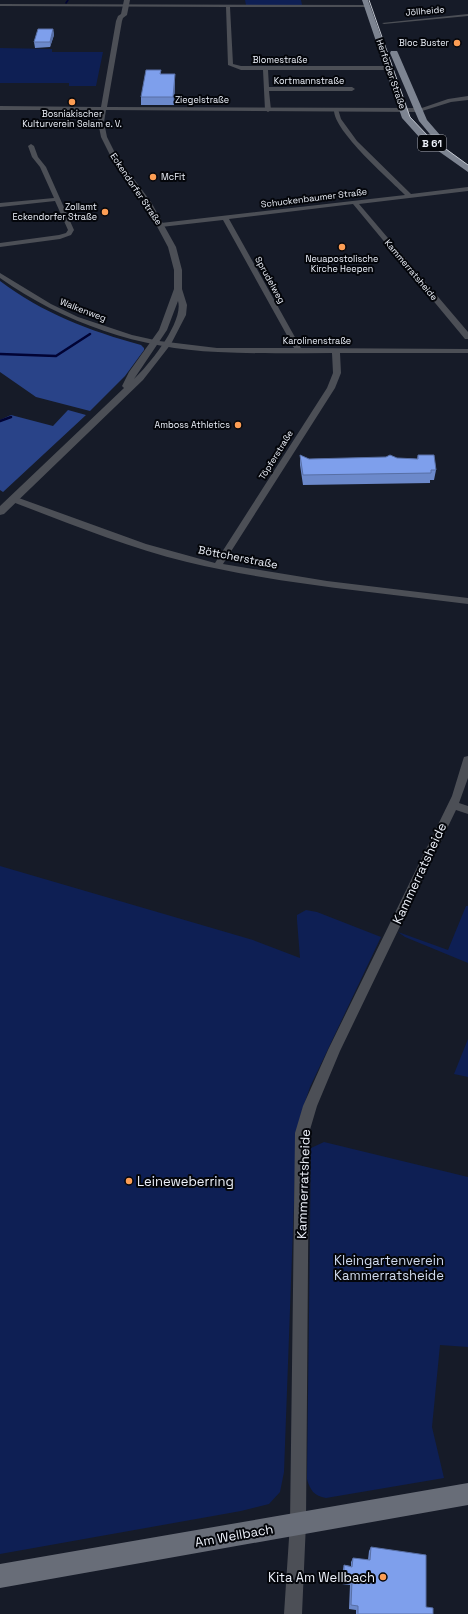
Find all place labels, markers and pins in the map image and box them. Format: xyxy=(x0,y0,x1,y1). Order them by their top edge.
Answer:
place label: Bloc Buster xyxy=(399,37,450,49)
marker: Bloc Buster xyxy=(452,38,462,48)
marker: Bosniakischer Kulturverein Selam e. V. xyxy=(67,97,77,107)
place label: Bosniakischer Kulturverein Selam e. V. xyxy=(22,108,122,130)
place label: McFit xyxy=(161,171,185,183)
marker: McFit xyxy=(148,172,158,182)
place label: Zollamt Eckendorfer Straße xyxy=(13,201,97,223)
marker: Zollamt Eckendorfer Straße xyxy=(100,207,110,217)
marker: Neuapostolische Kirche Heepen xyxy=(337,242,347,252)
place label: Neuapostolische Kirche Heepen xyxy=(306,253,378,275)
place label: Amboss Athletics xyxy=(155,419,230,431)
marker: Amboss Athletics xyxy=(233,420,243,430)
place label: Leineweberring xyxy=(137,1173,234,1190)
marker: Leineweberring xyxy=(124,1176,134,1186)
place label: Kita Am Wellbach xyxy=(268,1569,375,1586)
marker: Kita Am Wellbach xyxy=(378,1572,388,1582)

